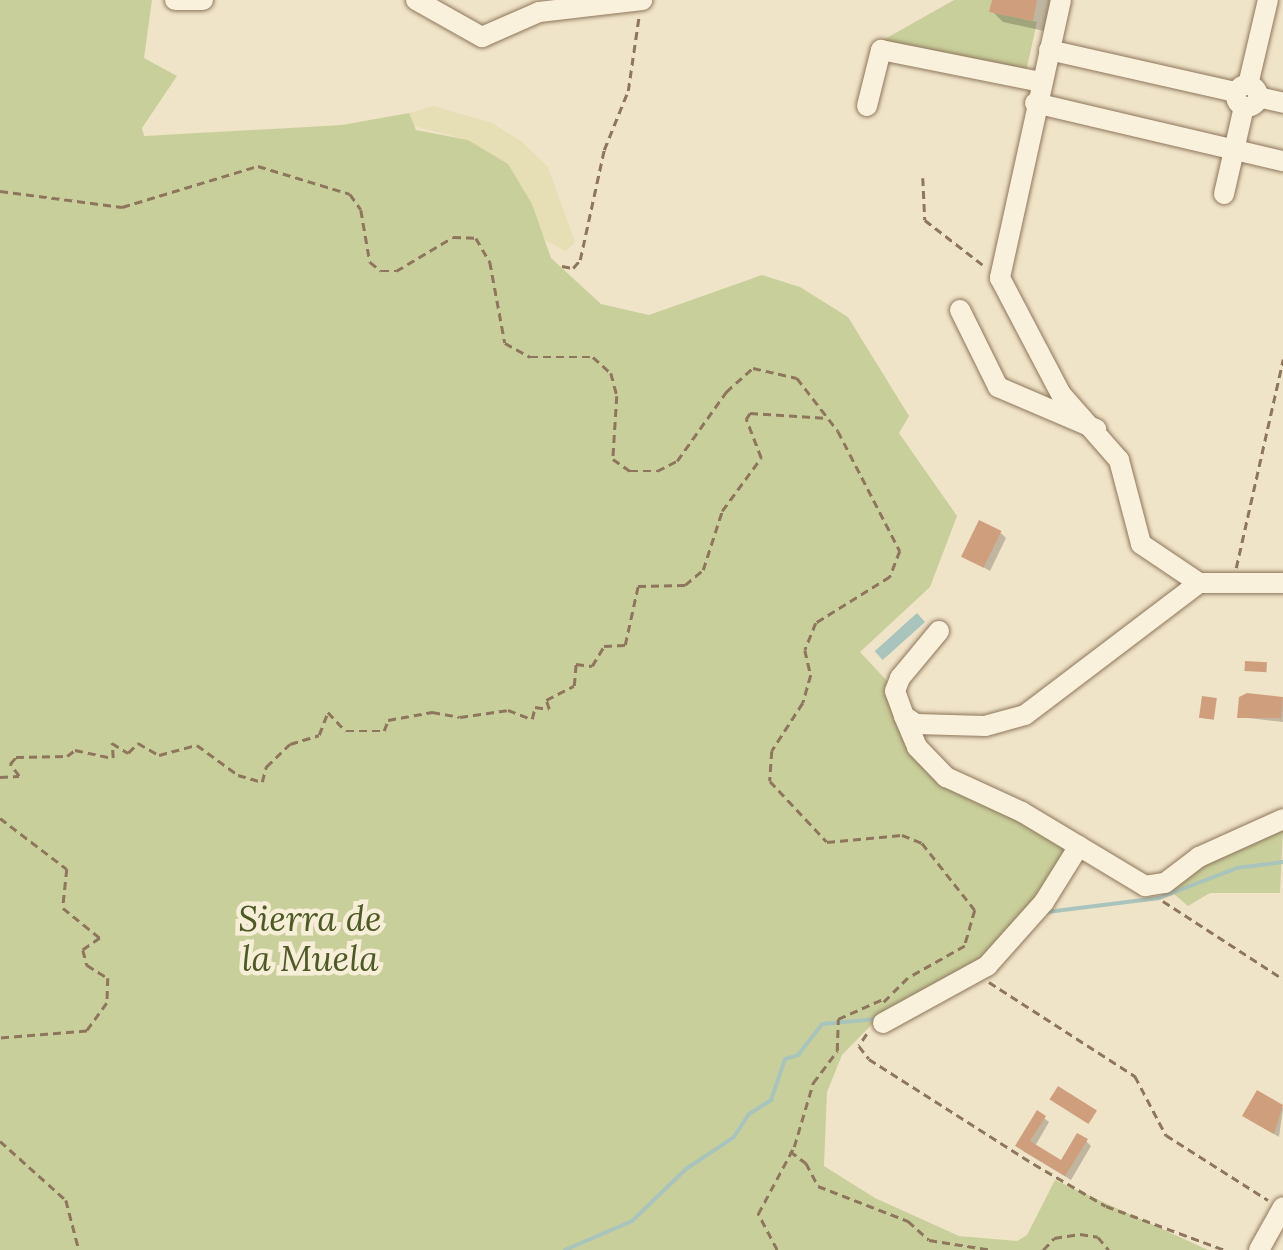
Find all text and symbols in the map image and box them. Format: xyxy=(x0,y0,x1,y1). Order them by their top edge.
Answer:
park label: Sierra de la Muela xyxy=(238,898,382,980)

